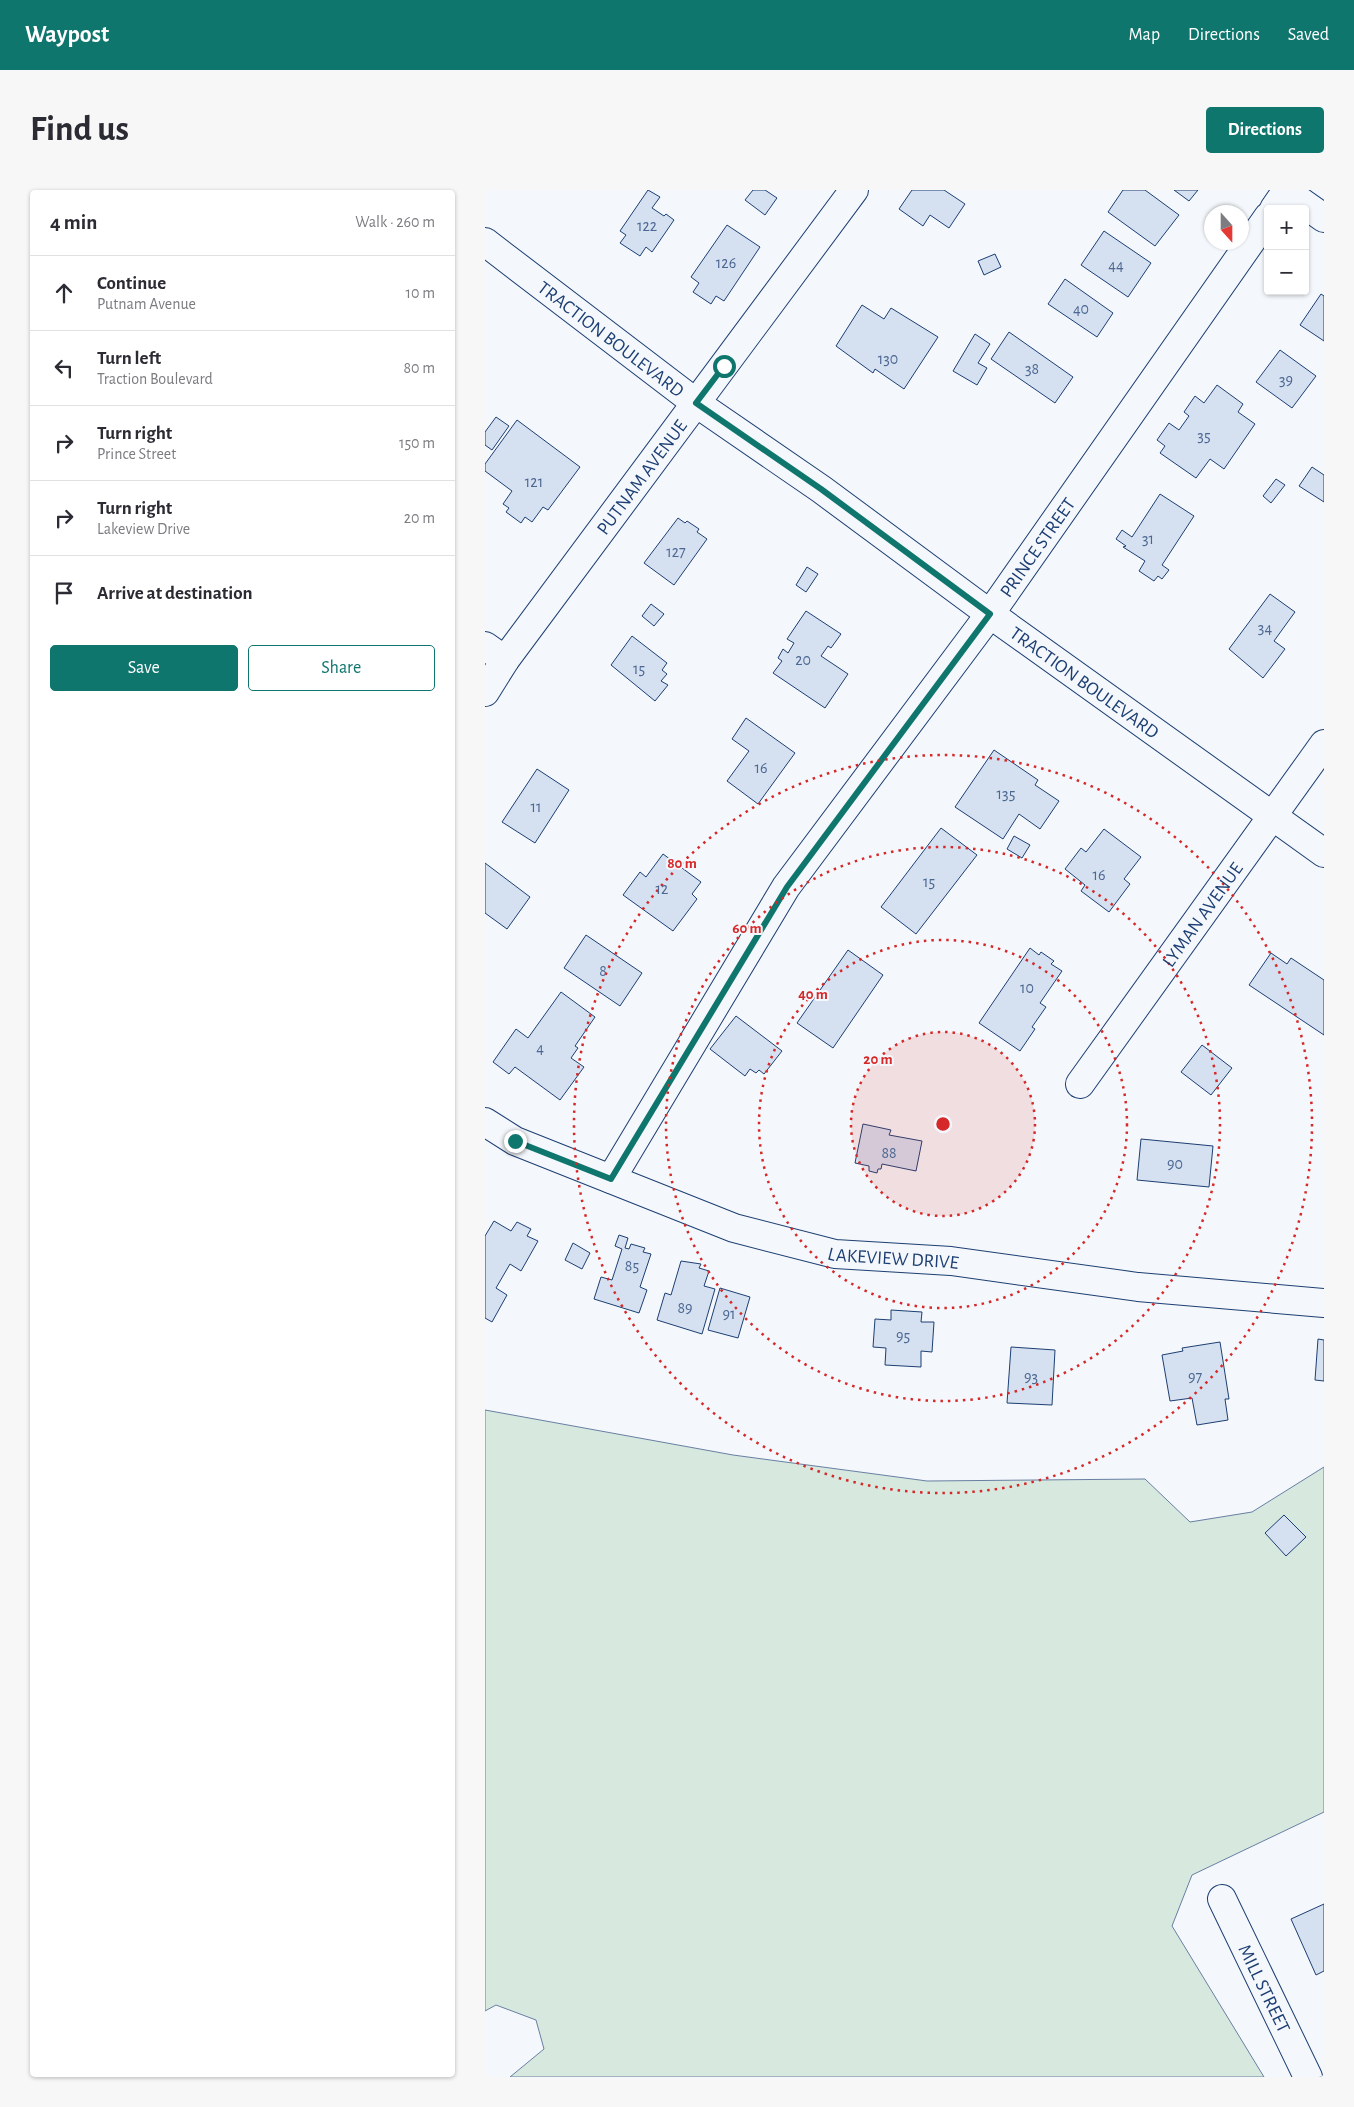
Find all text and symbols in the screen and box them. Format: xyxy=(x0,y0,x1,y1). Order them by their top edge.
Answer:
text: Waypost xyxy=(25,23,109,47)
text: Map xyxy=(1129,26,1160,44)
text: Directions xyxy=(1188,26,1260,44)
text: Saved xyxy=(1288,26,1329,44)
button: Directions xyxy=(1206,107,1324,153)
text: Find us xyxy=(30,112,129,147)
north arrow xyxy=(1204,205,1249,250)
map controls xyxy=(1264,205,1309,295)
button: + xyxy=(1264,205,1309,250)
text: 4 min xyxy=(50,212,97,233)
text: Walk · 260 m xyxy=(355,214,435,230)
house number: 122 xyxy=(637,218,657,234)
button: − xyxy=(1264,250,1309,295)
house number: 126 xyxy=(716,255,736,271)
house number: 44 xyxy=(1108,257,1124,273)
text: Continue xyxy=(97,274,166,293)
street label: TRACTION BOULEVARD xyxy=(534,278,687,401)
icon: ahead xyxy=(50,279,78,307)
text: 10 m xyxy=(406,285,435,301)
text: Putnam Avenue xyxy=(97,296,196,312)
house number: 40 xyxy=(1073,301,1089,317)
text: Turn left xyxy=(97,349,161,368)
house number: 130 xyxy=(878,351,898,367)
icon: left xyxy=(50,354,78,382)
route start xyxy=(713,355,736,378)
text: 80 m xyxy=(404,360,435,376)
house number: 38 xyxy=(1025,361,1039,377)
text: Traction Boulevard xyxy=(97,371,213,387)
house number: 39 xyxy=(1279,372,1293,388)
street label: PUTNAM AVENUE xyxy=(594,417,691,539)
text: Turn right xyxy=(97,424,172,443)
house number: 35 xyxy=(1197,428,1211,444)
icon: right xyxy=(50,429,78,457)
text: 150 m xyxy=(399,435,435,451)
text: Prince Street xyxy=(97,446,176,462)
house number: 121 xyxy=(525,474,543,490)
street label: PRINCE STREET xyxy=(997,495,1079,601)
text: Turn right xyxy=(97,499,172,518)
icon: right xyxy=(50,504,78,532)
text: 20 m xyxy=(404,510,435,526)
text: Lakeview Drive xyxy=(97,521,190,537)
house number: 31 xyxy=(1142,531,1154,547)
house number: 127 xyxy=(666,544,686,560)
icon: arrive xyxy=(50,579,78,607)
text: Arrive at destination xyxy=(97,584,253,603)
house number: 34 xyxy=(1258,620,1272,636)
street label: TRACTION BOULEVARD xyxy=(1006,624,1162,743)
button: Save xyxy=(50,645,238,691)
button: Share xyxy=(248,645,435,691)
house number: 20 xyxy=(795,652,811,668)
house number: 15 xyxy=(633,661,645,677)
house number: 16 xyxy=(754,760,768,776)
house number: 135 xyxy=(997,786,1015,802)
house number: 11 xyxy=(530,799,542,815)
text: 80 m xyxy=(667,856,697,871)
street label: LYMAN AVENUE xyxy=(1159,859,1247,971)
house number: 16 xyxy=(1092,867,1106,883)
house number: 15 xyxy=(923,874,935,890)
house number: 12 xyxy=(656,881,668,897)
text: 60 m xyxy=(732,921,762,936)
house number: 8 xyxy=(599,963,607,979)
house number: 10 xyxy=(1020,980,1034,996)
text: 40 m xyxy=(798,987,828,1002)
house number: 4 xyxy=(536,1040,544,1056)
text: 20 m xyxy=(863,1052,893,1067)
centre of rings xyxy=(934,1115,952,1133)
route end xyxy=(504,1130,527,1153)
house number: 88 xyxy=(881,1145,897,1161)
house number: 90 xyxy=(1167,1156,1183,1172)
street label: LAKEVIEW DRIVE xyxy=(825,1245,960,1273)
house number: 85 xyxy=(625,1258,639,1274)
house number: 89 xyxy=(677,1300,693,1316)
house number: 91 xyxy=(722,1306,736,1322)
house number: 95 xyxy=(896,1328,910,1344)
house number: 93 xyxy=(1024,1369,1038,1385)
house number: 97 xyxy=(1188,1369,1202,1385)
street label: MILL STREET xyxy=(1234,1942,1293,2036)

